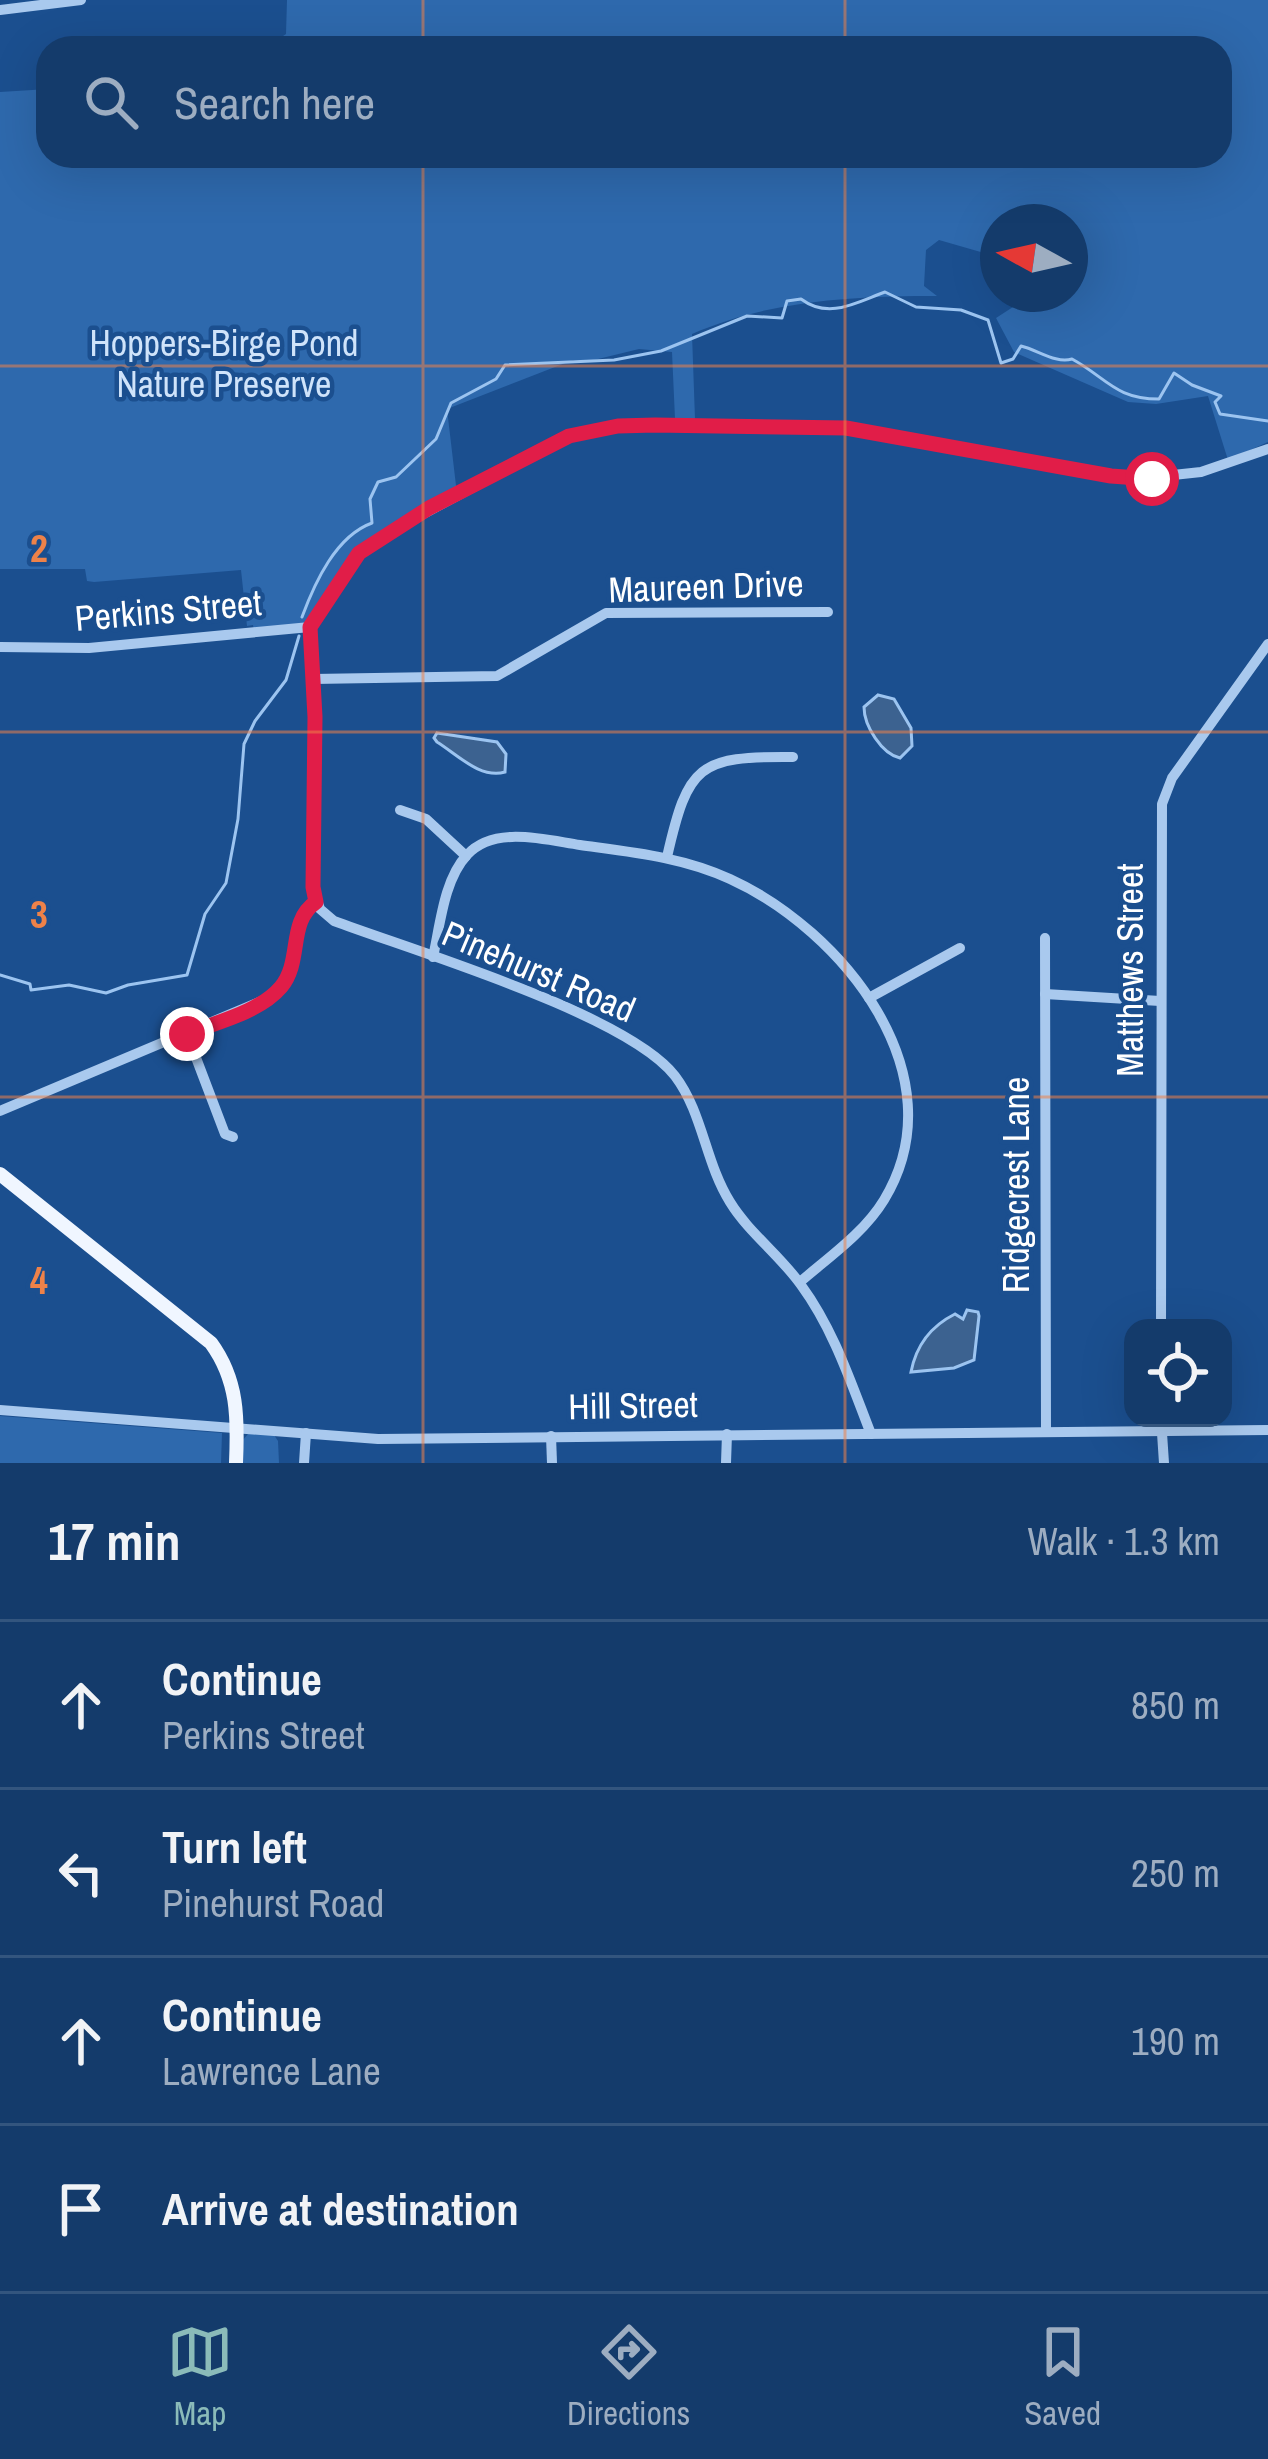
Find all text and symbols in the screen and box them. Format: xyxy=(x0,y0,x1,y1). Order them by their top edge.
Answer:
search box xyxy=(36,36,1232,168)
icon: search xyxy=(78,69,144,135)
text: Search here xyxy=(174,72,375,133)
north arrow xyxy=(980,204,1088,312)
park label: Hoppers-Birge Pond Nature Preserve xyxy=(89,319,359,408)
route start xyxy=(1125,452,1179,506)
text: 2 xyxy=(30,522,48,574)
street label: Maureen Drive xyxy=(608,559,804,613)
street label: Perkins Street xyxy=(73,578,263,642)
street label: Matthews Street xyxy=(1106,863,1154,1077)
text: 3 xyxy=(30,888,48,940)
street label: Pinehurst Road xyxy=(435,909,643,1033)
route end xyxy=(160,1007,214,1061)
street label: Ridgecrest Lane xyxy=(992,1077,1040,1293)
text: 4 xyxy=(30,1254,48,1306)
map controls xyxy=(1124,1319,1232,1427)
button: locate xyxy=(1124,1319,1232,1427)
street label: Hill Street xyxy=(568,1380,698,1430)
text: 17 min xyxy=(48,1507,181,1576)
text: Walk · 1.3 km xyxy=(1027,1515,1220,1567)
text: Continue xyxy=(162,1648,322,1709)
icon: ahead xyxy=(48,1672,114,1738)
text: 850 m xyxy=(1131,1679,1220,1731)
text: Perkins Street xyxy=(162,1709,365,1761)
text: Turn left xyxy=(162,1816,307,1877)
icon: left xyxy=(48,1840,114,1906)
text: 250 m xyxy=(1131,1847,1220,1899)
text: Pinehurst Road xyxy=(162,1877,384,1929)
text: Continue xyxy=(162,1984,322,2045)
icon: ahead xyxy=(48,2008,114,2074)
text: 190 m xyxy=(1131,2015,1220,2067)
text: Lawrence Lane xyxy=(162,2045,381,2097)
icon: arrive xyxy=(48,2176,114,2242)
text: Arrive at destination xyxy=(162,2178,519,2239)
tab: Map xyxy=(167,2319,233,2435)
tab: Directions xyxy=(567,2319,690,2435)
tab: Saved xyxy=(1024,2319,1101,2435)

